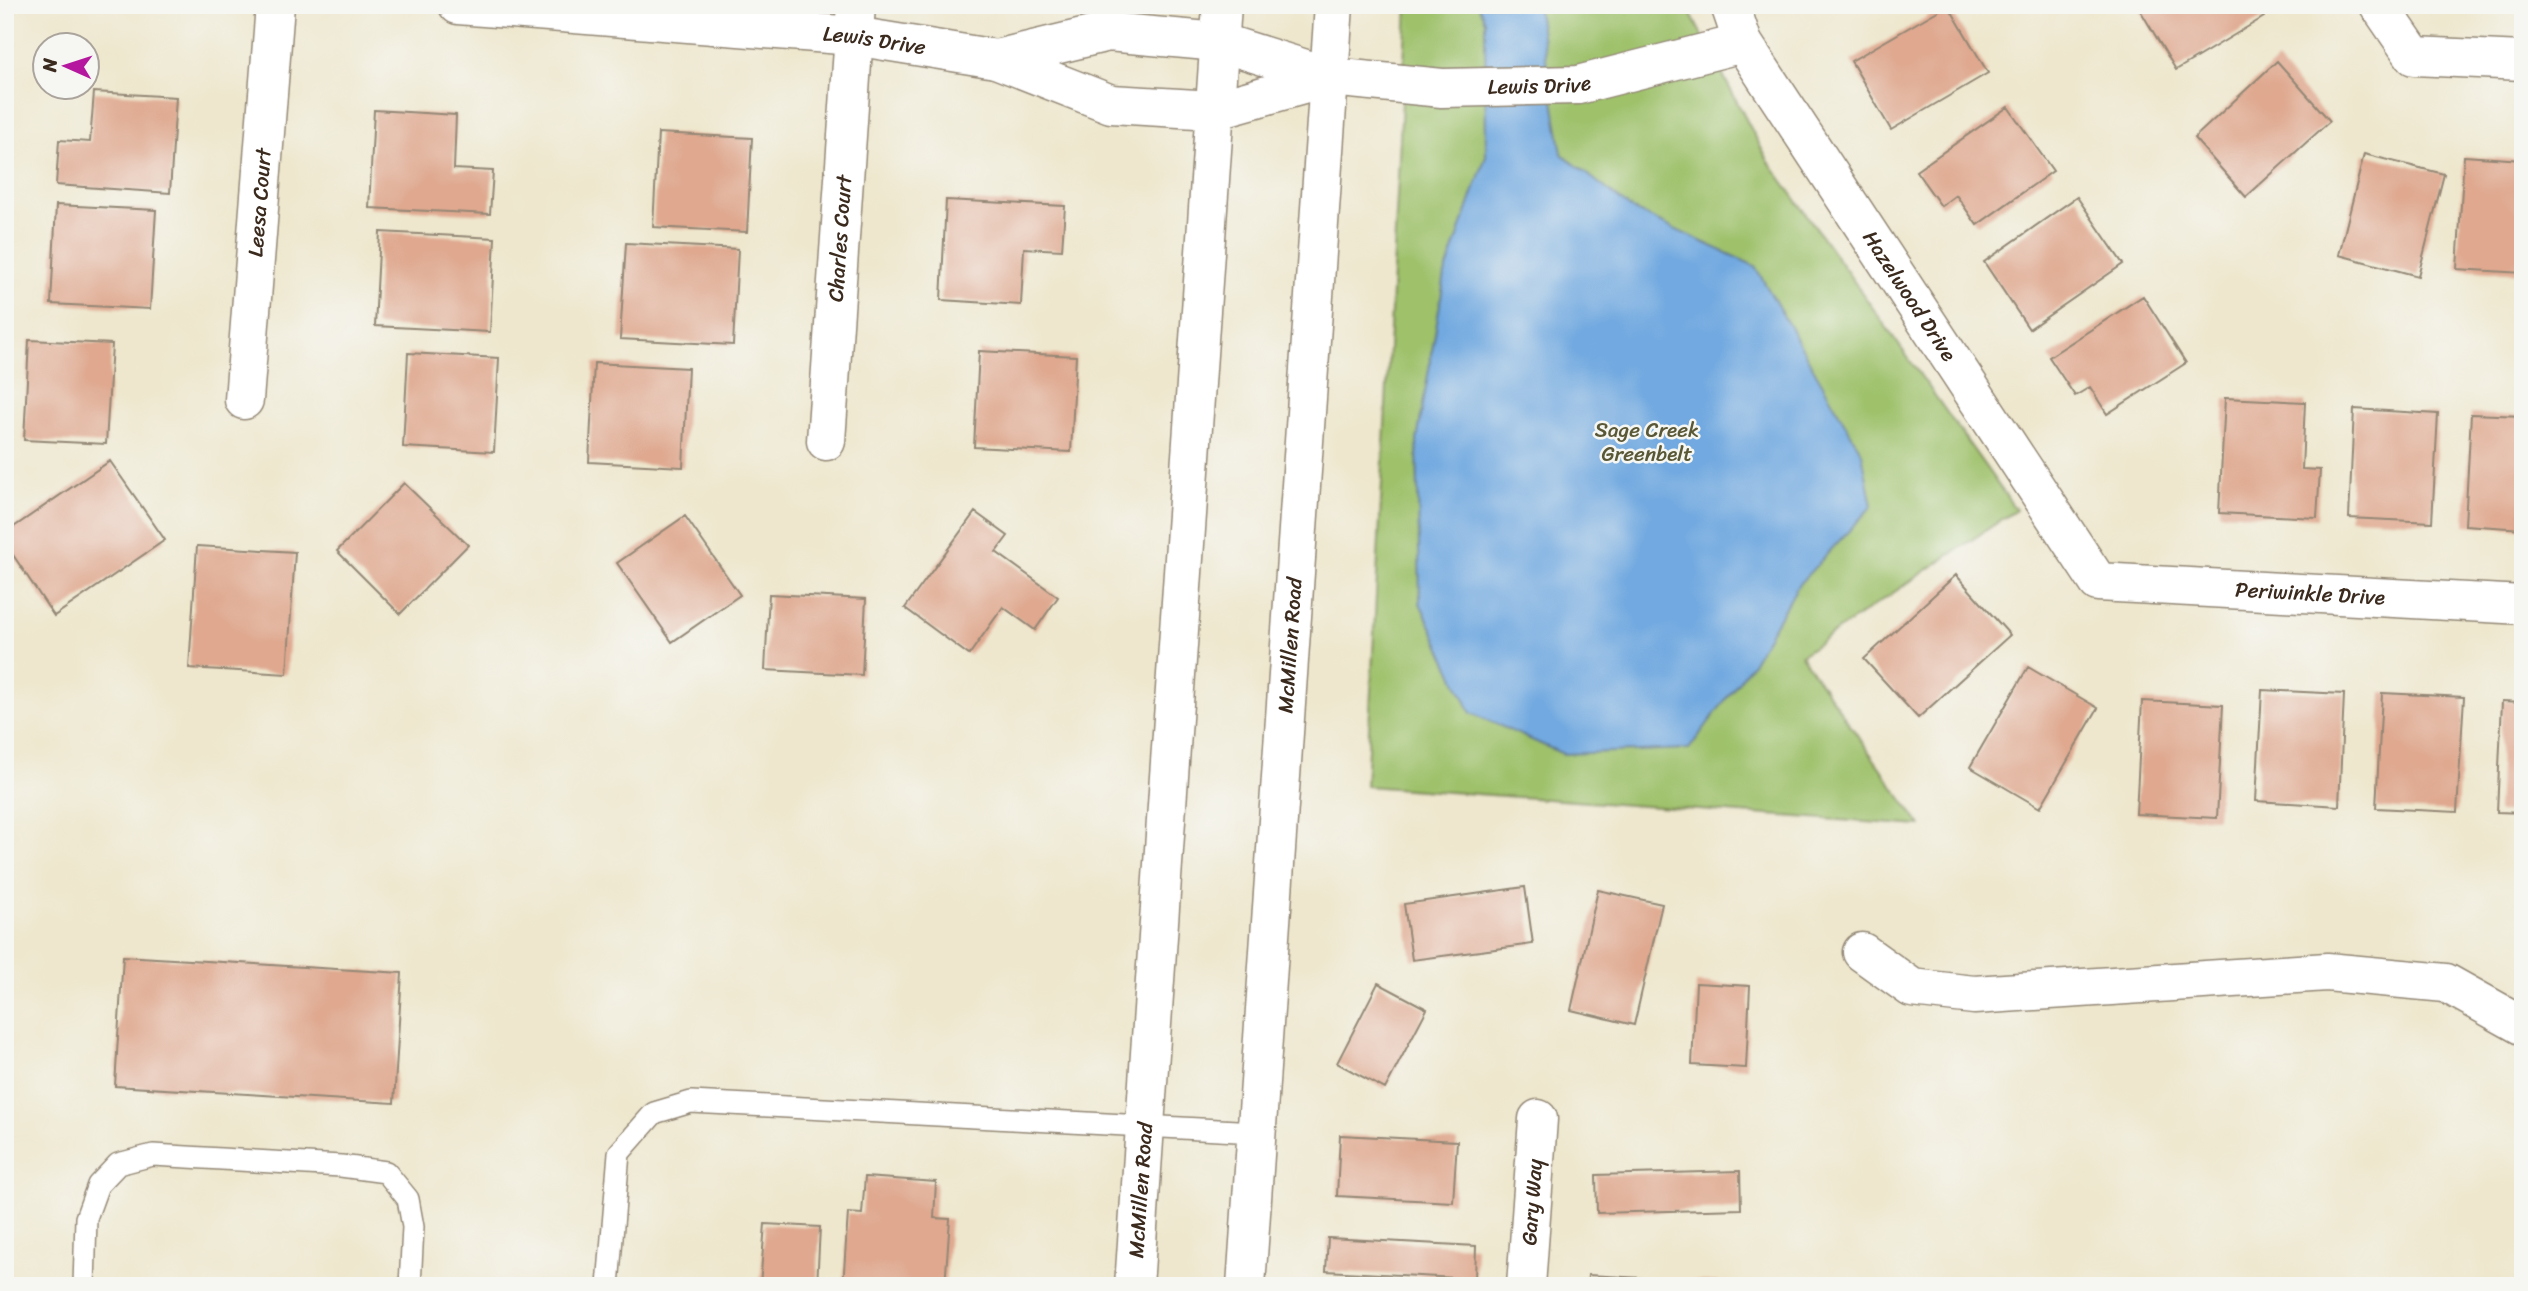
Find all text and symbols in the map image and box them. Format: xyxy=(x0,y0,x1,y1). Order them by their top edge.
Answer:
street label: Lewis Drive xyxy=(822,15,929,66)
north arrow xyxy=(32,32,102,102)
text: N xyxy=(33,57,66,74)
street label: Lewis Drive xyxy=(1487,63,1596,106)
street label: Leesa Court xyxy=(236,145,283,258)
street label: Charles Court xyxy=(817,172,863,303)
street label: Hazelwood Drive xyxy=(1852,222,1967,370)
park label: Sage Creek Greenbelt xyxy=(1595,411,1699,473)
street label: Periwinkle Drive xyxy=(2234,570,2386,617)
street label: McMillen Road xyxy=(1266,575,1314,715)
street label: McMillen Road xyxy=(1117,1119,1164,1259)
street label: Gary Way xyxy=(1510,1158,1554,1247)

